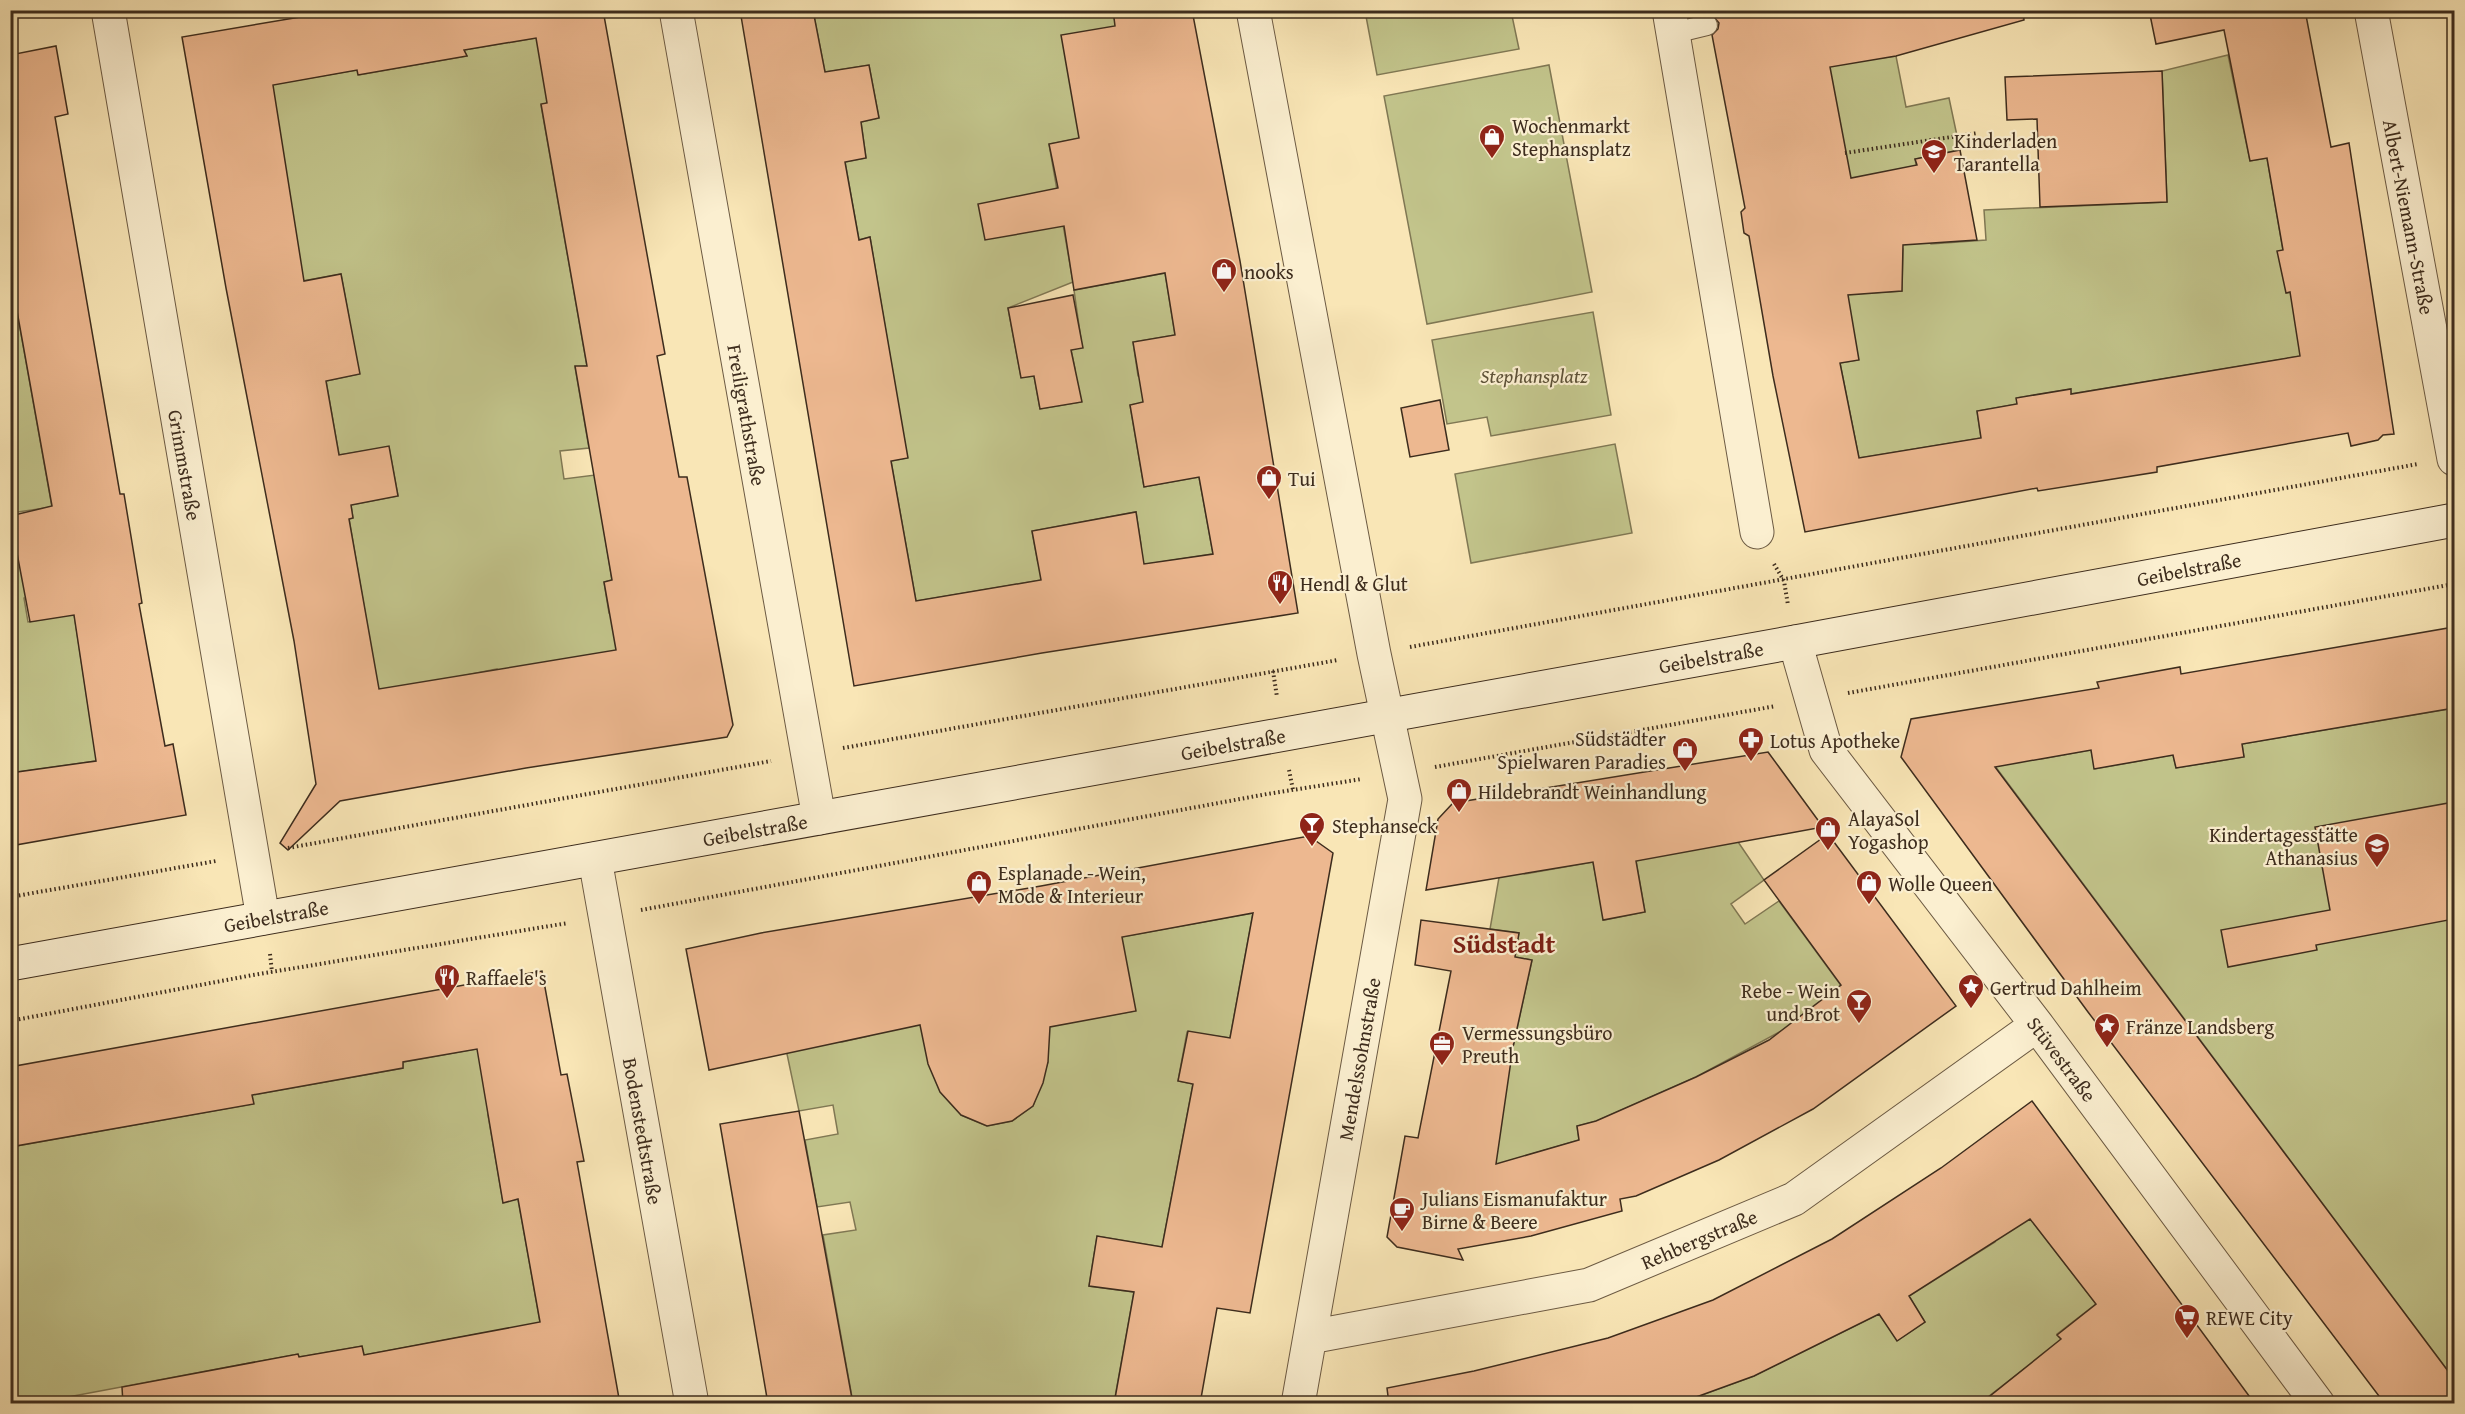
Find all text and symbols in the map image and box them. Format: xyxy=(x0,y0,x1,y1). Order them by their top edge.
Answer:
place label: Wochenmarkt Stephansplatz xyxy=(1512,111,1631,163)
street label: Albert-Niemann-Straße xyxy=(2376,117,2442,317)
shop icon: Wochenmarkt Stephansplatz xyxy=(1477,122,1507,160)
place label: Kinderladen Tarantella xyxy=(1954,126,2057,178)
school or university icon: Kinderladen Tarantella xyxy=(1919,137,1949,175)
shop icon: nooks xyxy=(1209,256,1239,294)
place label: nooks xyxy=(1244,257,1294,286)
street label: Freiligrathstraße xyxy=(720,342,774,488)
park label: Stephansplatz xyxy=(1480,361,1588,390)
street label: Grimmstraße xyxy=(161,407,209,523)
shop icon: Tui xyxy=(1254,463,1284,501)
place label: Tui xyxy=(1288,464,1316,493)
street label: Geibelstraße xyxy=(2134,545,2244,593)
restaurant icon: Hendl & Glut xyxy=(1265,568,1295,606)
place label: Hendl & Glut xyxy=(1300,569,1408,598)
street label: Geibelstraße xyxy=(1656,634,1766,680)
street label: Geibelstraße xyxy=(1178,721,1288,767)
place label: Südstädter Spielwaren Paradies xyxy=(1497,724,1666,776)
pharmacy icon: Lotus Apotheke xyxy=(1736,725,1766,763)
place label: Lotus Apotheke xyxy=(1770,726,1900,755)
shop icon: Südstädter Spielwaren Paradies xyxy=(1670,735,1700,773)
shop icon: Hildebrandt Weinhandlung xyxy=(1444,776,1474,814)
place label: Hildebrandt Weinhandlung xyxy=(1478,777,1706,806)
place label: AlayaSol Yogashop xyxy=(1848,804,1929,856)
street label: Geibelstraße xyxy=(700,807,810,853)
bar icon: Stephanseck xyxy=(1297,810,1327,848)
place label: Stephanseck xyxy=(1332,811,1438,840)
shop icon: AlayaSol Yogashop xyxy=(1813,814,1843,852)
place label: Kindertagesstätte Athanasius xyxy=(2209,820,2358,872)
school or university icon: Kindertagesstätte Athanasius xyxy=(2362,831,2392,869)
place label: Esplanade - Wein, Mode & Interieur xyxy=(998,858,1146,910)
shop icon: Esplanade - Wein, Mode & Interieur xyxy=(964,868,994,906)
shop icon: Wolle Queen xyxy=(1854,868,1884,906)
place label: Wolle Queen xyxy=(1888,869,1992,898)
street label: Geibelstraße xyxy=(221,893,331,939)
district label: Südstadt xyxy=(1453,924,1555,963)
restaurant icon: Raffaele's xyxy=(432,962,462,1000)
place label: Raffaele's xyxy=(466,963,547,992)
place icon: Gertrud Dahlheim xyxy=(1956,972,1986,1010)
place label: Gertrud Dahlheim xyxy=(1990,973,2142,1002)
street label: Mendelssohnstraße xyxy=(1330,975,1388,1143)
place label: Rebe - Wein und Brot xyxy=(1741,976,1840,1028)
bar icon: Rebe - Wein und Brot xyxy=(1844,987,1874,1025)
street label: Stüvestraße xyxy=(2020,1010,2104,1108)
place icon: Fränze Landsberg xyxy=(2092,1011,2122,1049)
place label: Fränze Landsberg xyxy=(2126,1012,2274,1041)
place label: Vermessungsbüro Preuth xyxy=(1462,1018,1612,1070)
office icon: Vermessungsbüro Preuth xyxy=(1427,1029,1457,1067)
street label: Bodenstedtstraße xyxy=(616,1055,670,1207)
place label: Julians Eismanufaktur Birne & Beere xyxy=(1419,1184,1607,1236)
cafe icon: Julians Eismanufaktur Birne & Beere xyxy=(1387,1195,1417,1233)
street label: Rehbergstraße xyxy=(1636,1201,1762,1277)
supermarket icon: REWE City xyxy=(2172,1302,2202,1340)
place label: REWE City xyxy=(2206,1303,2293,1332)

